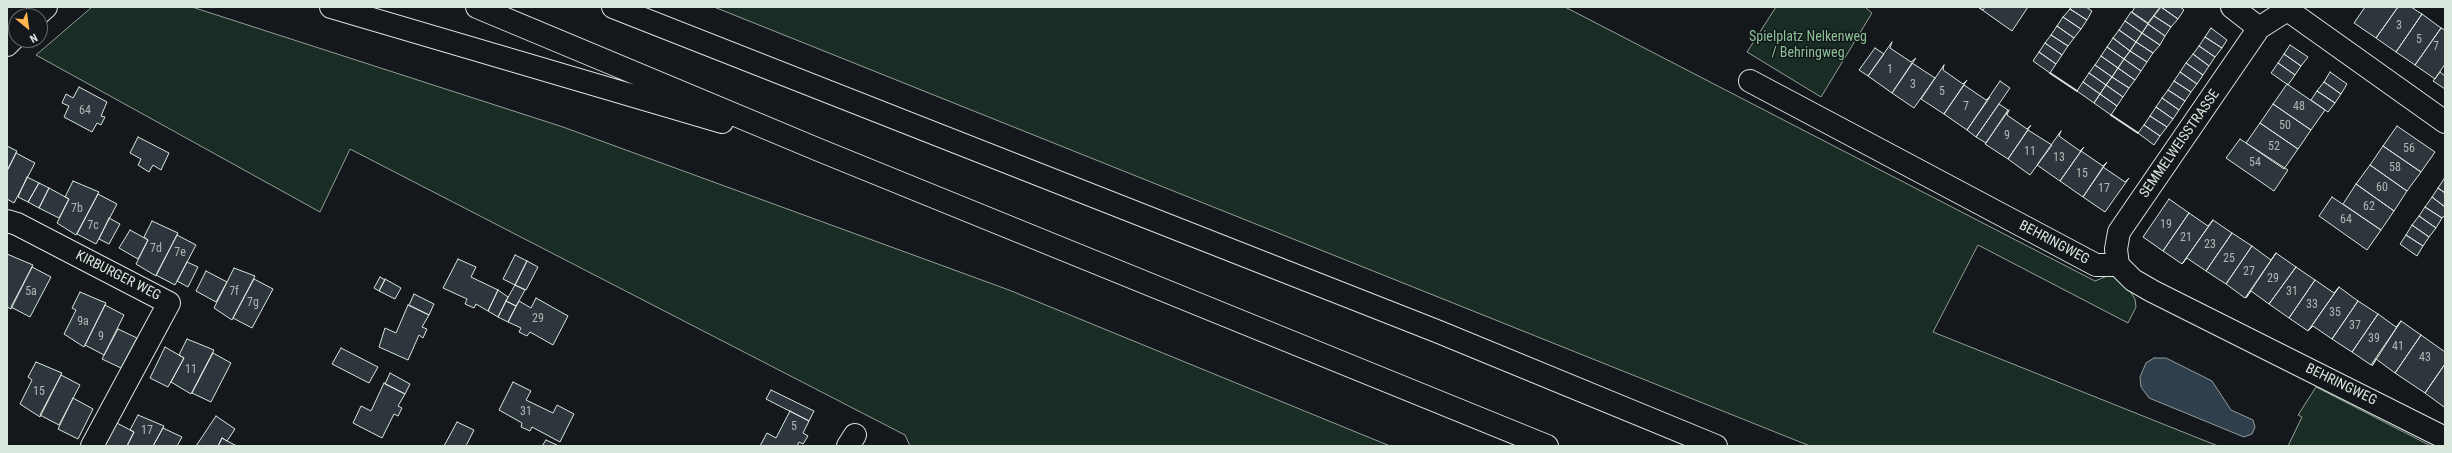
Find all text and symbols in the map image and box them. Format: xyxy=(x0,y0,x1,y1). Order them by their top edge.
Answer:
north arrow xyxy=(8,8,48,48)
house number: 3 xyxy=(2396,19,2402,33)
park label: Spielplatz Nelkenweg / Behringweg xyxy=(1749,29,1867,62)
text: N xyxy=(27,31,40,45)
house number: 5 xyxy=(2416,33,2422,47)
house number: 7 xyxy=(2433,40,2439,54)
house number: 1 xyxy=(1887,63,1893,77)
house number: 3 xyxy=(1910,78,1916,92)
house number: 5 xyxy=(1939,85,1945,99)
street label: SEMMELWEISSTRASSE xyxy=(2136,87,2224,201)
house number: 7 xyxy=(1963,100,1969,114)
house number: 48 xyxy=(2293,100,2305,114)
house number: 64 xyxy=(79,104,91,118)
house number: 50 xyxy=(2279,119,2291,133)
house number: 9 xyxy=(2004,129,2010,143)
house number: 52 xyxy=(2268,140,2280,154)
house number: 56 xyxy=(2403,142,2415,156)
house number: 11 xyxy=(2024,145,2036,159)
house number: 13 xyxy=(2053,151,2065,165)
house number: 54 xyxy=(2249,156,2261,170)
house number: 58 xyxy=(2389,161,2401,175)
house number: 15 xyxy=(2076,167,2088,181)
house number: 60 xyxy=(2376,181,2388,195)
house number: 17 xyxy=(2098,182,2110,196)
house number: 62 xyxy=(2363,200,2375,214)
house number: 7b xyxy=(71,202,83,216)
house number: 64 xyxy=(2340,213,2352,227)
street label: BEHRINGWEG xyxy=(2016,217,2092,269)
house number: 19 xyxy=(2160,218,2172,232)
house number: 7c xyxy=(87,219,99,233)
house number: 21 xyxy=(2180,231,2192,245)
house number: 23 xyxy=(2204,238,2216,252)
house number: 7d xyxy=(150,242,162,256)
house number: 7e xyxy=(174,246,186,260)
street label: KIRBURGER WEG xyxy=(73,247,163,305)
house number: 25 xyxy=(2223,252,2235,266)
house number: 27 xyxy=(2243,265,2255,279)
house number: 29 xyxy=(2267,272,2279,286)
house number: 5a xyxy=(25,285,37,299)
house number: 7f xyxy=(229,285,239,299)
house number: 31 xyxy=(2286,285,2298,299)
house number: 7g xyxy=(247,296,259,310)
house number: 33 xyxy=(2306,298,2318,312)
house number: 35 xyxy=(2329,306,2341,320)
house number: 29 xyxy=(532,312,544,326)
house number: 9a xyxy=(77,315,89,329)
house number: 37 xyxy=(2349,319,2361,333)
house number: 9 xyxy=(98,330,104,344)
house number: 39 xyxy=(2368,332,2380,346)
house number: 41 xyxy=(2392,340,2404,354)
house number: 43 xyxy=(2419,351,2431,365)
street label: BEHRINGWEG xyxy=(2303,361,2379,409)
house number: 11 xyxy=(185,363,197,377)
house number: 15 xyxy=(33,385,45,399)
house number: 31 xyxy=(520,405,532,419)
house number: 5 xyxy=(791,420,797,434)
house number: 17 xyxy=(141,424,153,438)

